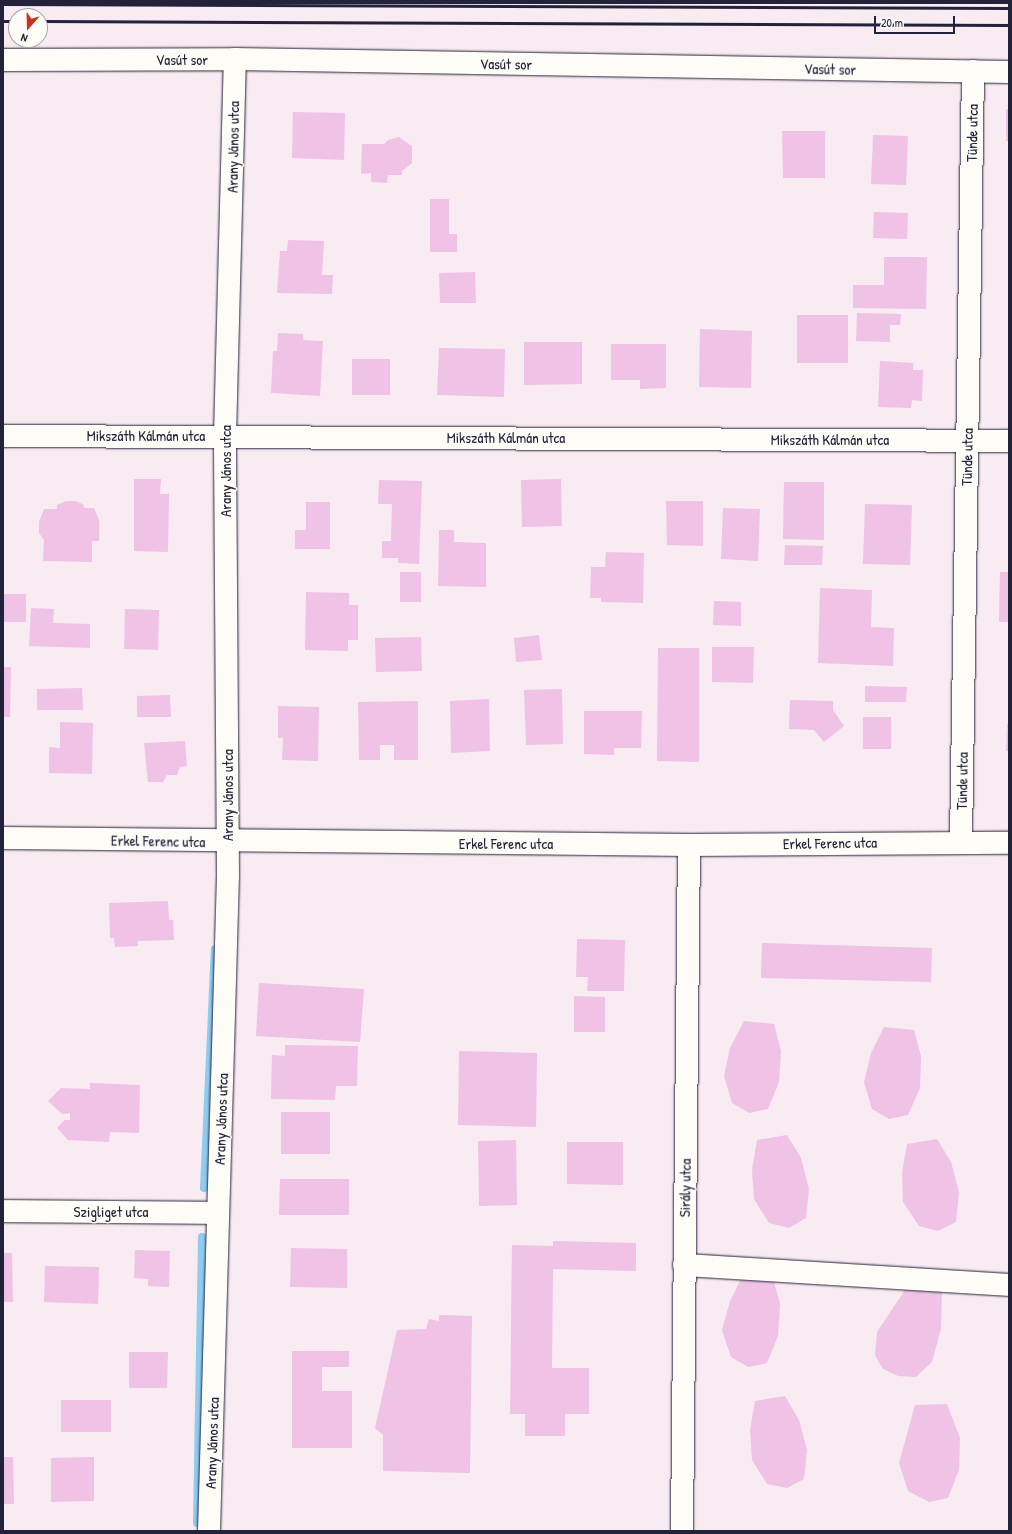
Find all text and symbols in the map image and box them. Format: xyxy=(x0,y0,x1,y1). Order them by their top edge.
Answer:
north arrow xyxy=(8,8,48,48)
scale bar xyxy=(876,8,957,34)
text: 20 m xyxy=(881,14,903,31)
text: N xyxy=(19,31,29,46)
street label: Vasút sor xyxy=(156,51,208,69)
street label: Vasút sor xyxy=(480,55,532,73)
street label: Vasút sor xyxy=(804,60,856,78)
street label: Arany János utca xyxy=(223,101,243,193)
street label: Tünde utca xyxy=(962,104,982,162)
street label: Arany János utca xyxy=(217,425,235,517)
street label: Mikszáth Kálmán utca xyxy=(87,427,205,445)
street label: Tünde utca xyxy=(957,428,977,486)
street label: Mikszáth Kálmán utca xyxy=(447,429,565,447)
street label: Mikszáth Kálmán utca xyxy=(771,431,889,449)
street label: Arany János utca xyxy=(219,749,237,841)
street label: Tünde utca xyxy=(952,752,972,810)
street label: Erkel Ferenc utca xyxy=(111,831,205,851)
street label: Erkel Ferenc utca xyxy=(783,833,877,853)
street label: Erkel Ferenc utca xyxy=(459,835,553,853)
street label: Arany János utca xyxy=(210,1073,232,1165)
street label: Sirály utca xyxy=(675,1159,695,1217)
street label: Szigliget utca xyxy=(74,1203,148,1221)
street label: Arany János utca xyxy=(201,1397,223,1489)

